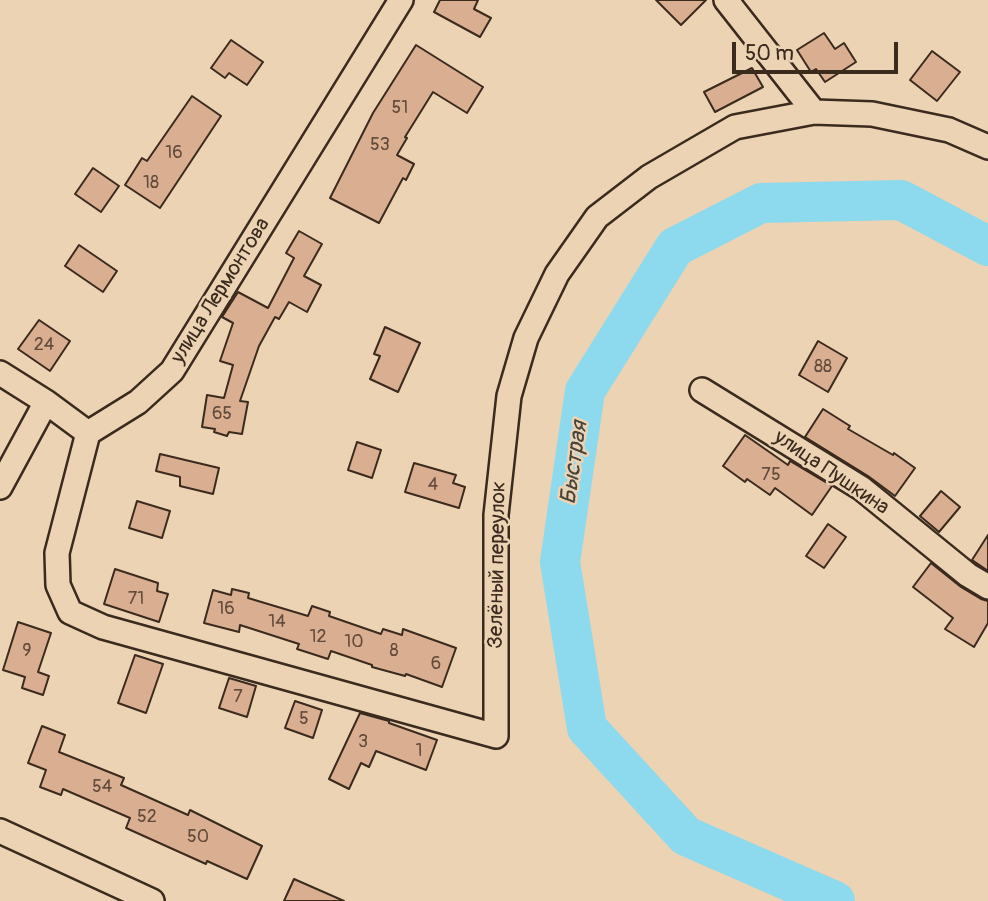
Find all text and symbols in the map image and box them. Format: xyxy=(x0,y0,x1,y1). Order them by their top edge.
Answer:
scale bar xyxy=(736,28,902,72)
text: 50 m xyxy=(745,40,794,67)
house number: 51 xyxy=(392,97,408,119)
house number: 53 xyxy=(370,134,390,156)
house number: 16 xyxy=(165,142,183,164)
house number: 18 xyxy=(143,172,159,194)
street label: улица Лермонтова xyxy=(166,213,276,369)
house number: 24 xyxy=(34,334,54,356)
house number: 88 xyxy=(814,356,832,378)
house number: 65 xyxy=(212,403,232,425)
water label: Быстрая xyxy=(556,420,594,506)
street label: улица Пушкина xyxy=(769,425,893,521)
house number: 75 xyxy=(761,464,781,486)
house number: 4 xyxy=(428,474,438,496)
street label: Зелёный переулок xyxy=(484,481,512,649)
house number: 71 xyxy=(128,588,144,610)
house number: 16 xyxy=(217,598,235,620)
house number: 14 xyxy=(268,611,286,633)
house number: 12 xyxy=(309,626,327,648)
house number: 10 xyxy=(344,631,364,653)
house number: 9 xyxy=(22,640,32,662)
house number: 8 xyxy=(389,640,399,662)
house number: 6 xyxy=(431,653,441,675)
house number: 7 xyxy=(233,686,243,708)
house number: 5 xyxy=(299,708,309,730)
house number: 3 xyxy=(358,731,368,753)
house number: 1 xyxy=(415,740,423,762)
house number: 54 xyxy=(92,776,112,798)
house number: 52 xyxy=(137,806,157,828)
house number: 50 xyxy=(187,826,209,848)

